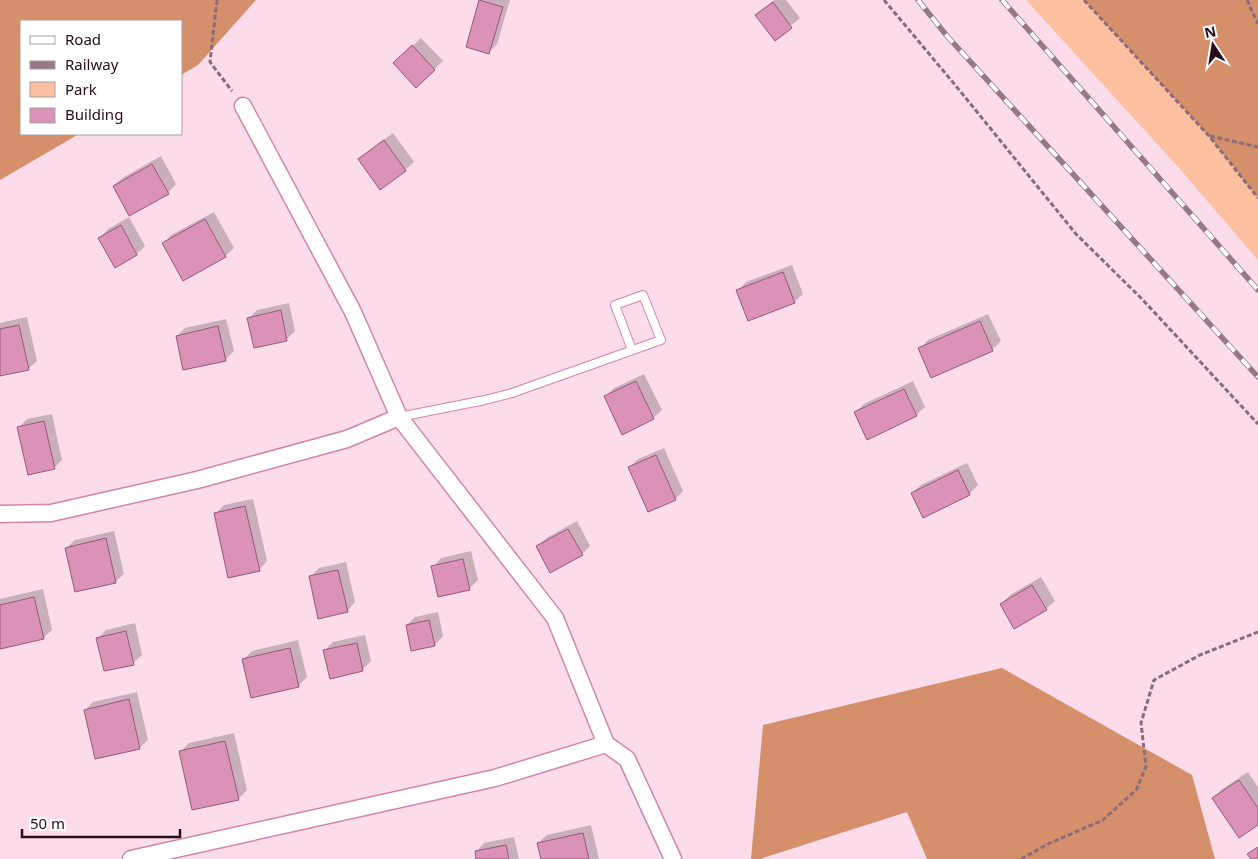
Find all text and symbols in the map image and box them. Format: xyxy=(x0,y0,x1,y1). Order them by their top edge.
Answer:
legend xyxy=(20,20,182,135)
north arrow xyxy=(1188,20,1238,70)
text: N xyxy=(1203,21,1218,42)
text: Road xyxy=(65,29,101,49)
text: Railway xyxy=(65,54,119,74)
text: Park xyxy=(65,79,97,99)
text: Building xyxy=(65,104,123,124)
scale bar xyxy=(22,806,180,838)
text: 50 m xyxy=(30,813,65,833)

